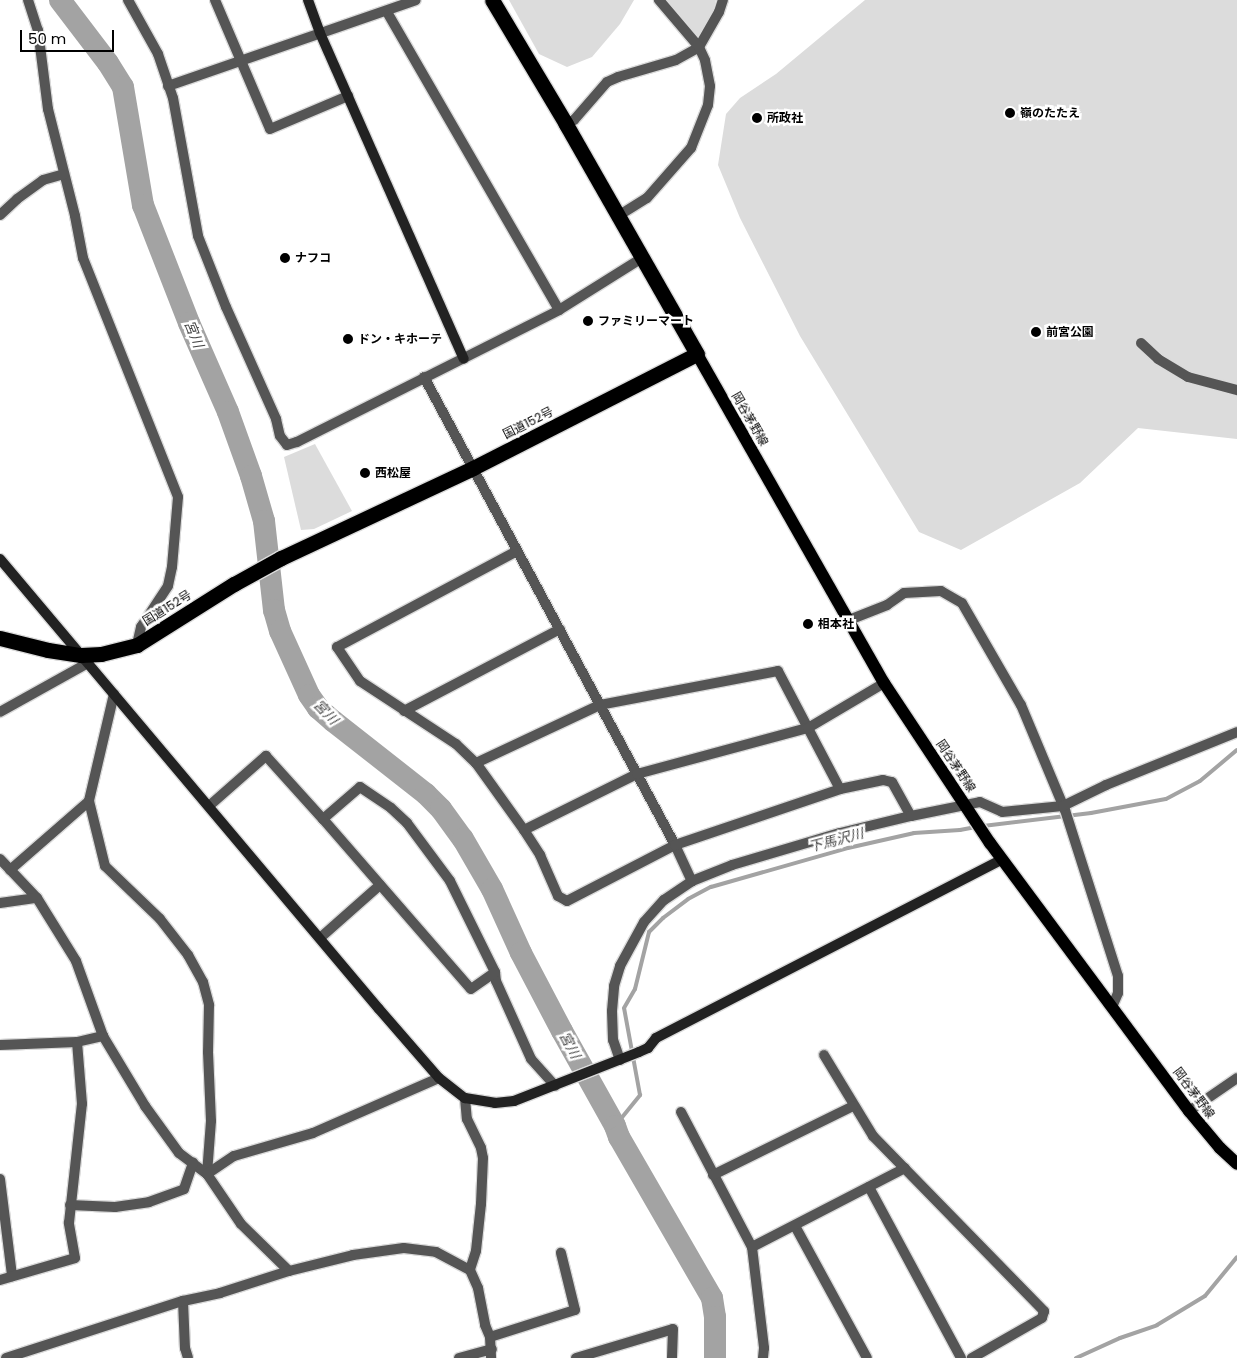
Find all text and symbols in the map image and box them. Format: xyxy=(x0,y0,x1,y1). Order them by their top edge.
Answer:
scale bar xyxy=(22,20,116,52)
text: 50 m xyxy=(28,28,66,49)
place label: 嶺のたたえ xyxy=(1020,106,1080,120)
marker: 嶺のたたえ xyxy=(1004,107,1016,119)
place label: 所政社 xyxy=(767,111,803,125)
marker: 所政社 xyxy=(751,112,763,124)
place label: ナフコ xyxy=(295,251,331,265)
marker: ナフコ xyxy=(279,252,291,264)
place label: ファミリーマート xyxy=(598,314,694,328)
marker: ファミリーマート xyxy=(582,315,594,327)
water label: 宮川 xyxy=(181,318,207,350)
place label: 前宮公園 xyxy=(1046,325,1094,339)
marker: 前宮公園 xyxy=(1030,326,1042,338)
place label: ドン・キホーテ xyxy=(358,332,442,346)
marker: ドン・キホーテ xyxy=(342,333,354,345)
street label: 岡谷茅野線 xyxy=(729,389,771,449)
street label: 国道152号 xyxy=(501,404,555,442)
place label: 西松屋 xyxy=(375,466,411,480)
marker: 西松屋 xyxy=(359,467,371,479)
street label: 国道152号 xyxy=(140,588,194,628)
place label: 相本社 xyxy=(818,617,854,631)
marker: 相本社 xyxy=(802,618,814,630)
water label: 宮川 xyxy=(310,696,342,728)
street label: 岡谷茅野線 xyxy=(933,737,979,795)
water label: 下馬沢川 xyxy=(807,825,865,855)
water label: 宮川 xyxy=(556,1029,584,1061)
street label: 岡谷茅野線 xyxy=(1170,1065,1218,1121)

